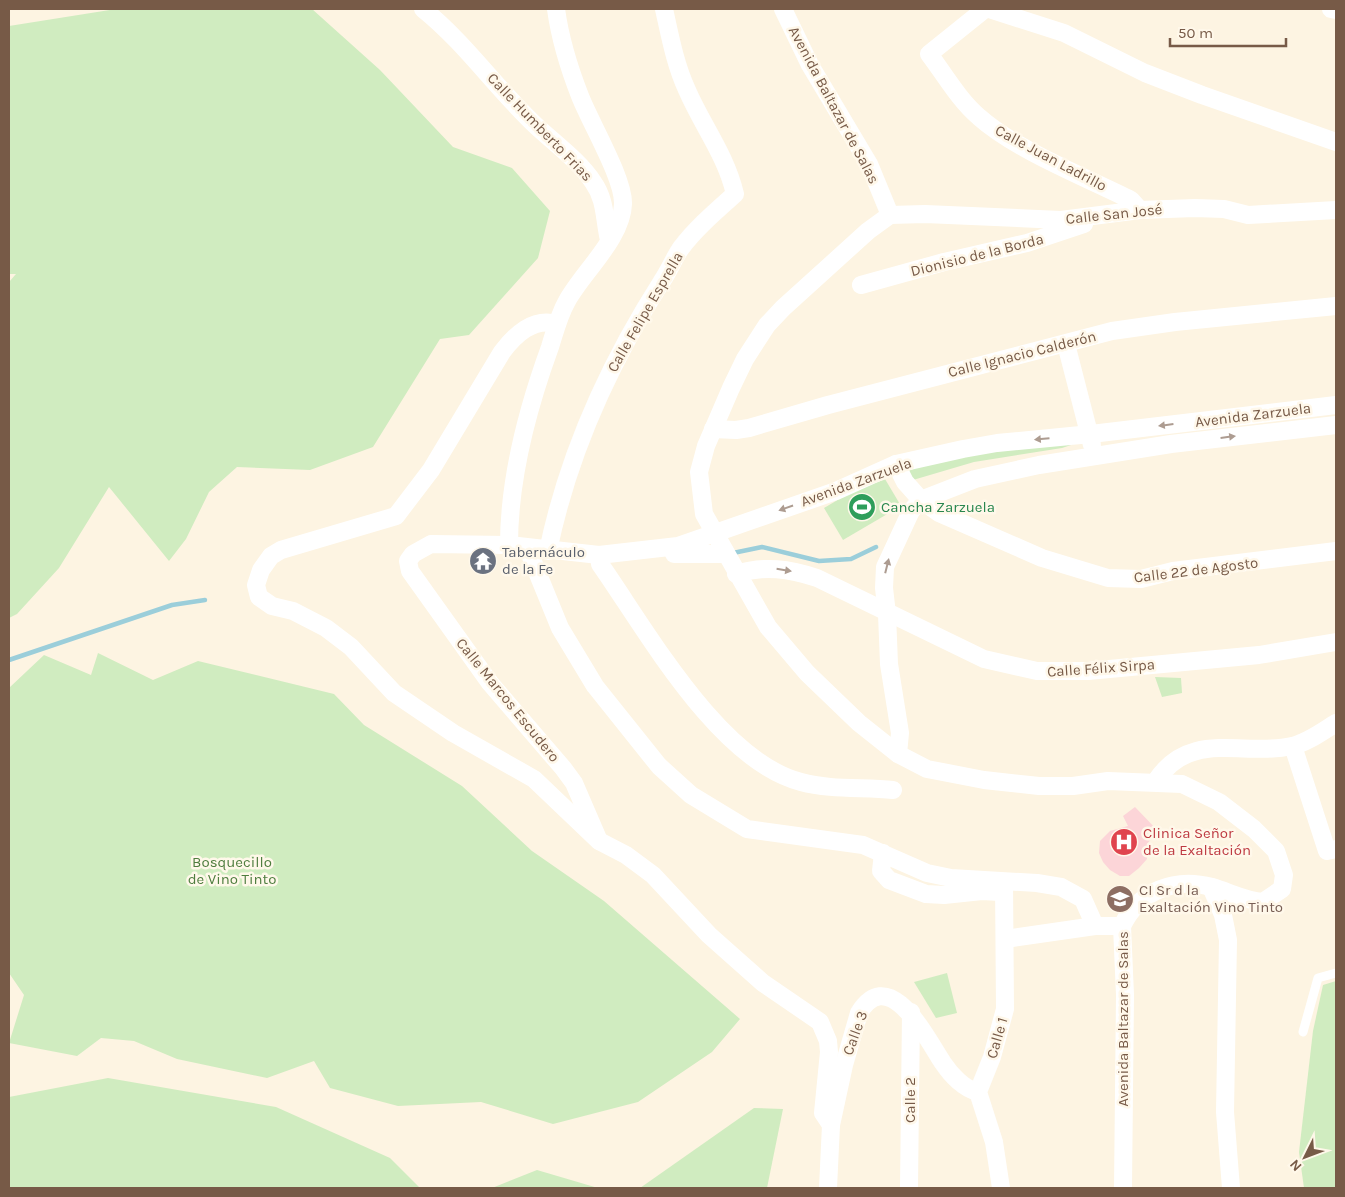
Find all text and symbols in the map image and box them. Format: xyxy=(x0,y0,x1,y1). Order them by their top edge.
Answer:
scale bar xyxy=(1170,15,1286,47)
street label: Avenida Baltazar de Salas xyxy=(785,23,883,187)
text: 50 m xyxy=(1178,24,1213,42)
street label: Calle Humberto Frias xyxy=(484,69,596,185)
street label: Calle Juan Ladrillo xyxy=(992,121,1110,195)
street label: Calle San José xyxy=(1065,200,1163,228)
street label: Dionisio de la Borda xyxy=(909,230,1045,280)
street label: Calle Felipe Esprella xyxy=(603,249,687,375)
street label: Calle Ignacio Calderón xyxy=(946,327,1098,381)
street label: Avenida Zarzuela xyxy=(1194,399,1312,431)
one-way arrow xyxy=(1158,421,1174,429)
one-way arrow xyxy=(1220,433,1236,441)
one-way arrow xyxy=(1034,435,1050,443)
street label: Avenida Zarzuela xyxy=(798,454,914,510)
sports icon: Cancha Zarzuela xyxy=(847,492,877,522)
place label: Cancha Zarzuela xyxy=(881,498,995,516)
one-way arrow xyxy=(778,505,793,512)
place label: Tabernáculo de la Fe xyxy=(502,543,585,578)
temple icon: Tabernáculo de la Fe xyxy=(468,546,498,576)
street label: Calle 22 de Agosto xyxy=(1133,553,1259,587)
one-way arrow xyxy=(883,558,891,574)
one-way arrow xyxy=(777,566,793,574)
street label: Calle Marcos Escudero xyxy=(452,634,564,766)
street label: Calle Félix Sirpa xyxy=(1046,655,1156,681)
place label: Clinica Señor de la Exaltación xyxy=(1143,824,1251,859)
hospital icon: Clinica Señor de la Exaltación xyxy=(1109,827,1139,857)
park label: Bosquecillo de Vino Tinto xyxy=(188,853,276,888)
place label: CI Sr d la Exaltación Vino Tinto xyxy=(1139,881,1283,916)
school or university icon: CI Sr d la Exaltación Vino Tinto xyxy=(1105,884,1135,914)
street label: Avenida Baltazar de Salas xyxy=(1114,931,1132,1107)
street label: Calle 3 xyxy=(839,1008,871,1058)
street label: Calle 1 xyxy=(983,1015,1011,1061)
street label: Calle 2 xyxy=(901,1077,919,1123)
north arrow xyxy=(1280,1132,1330,1182)
text: N xyxy=(1286,1156,1305,1175)

